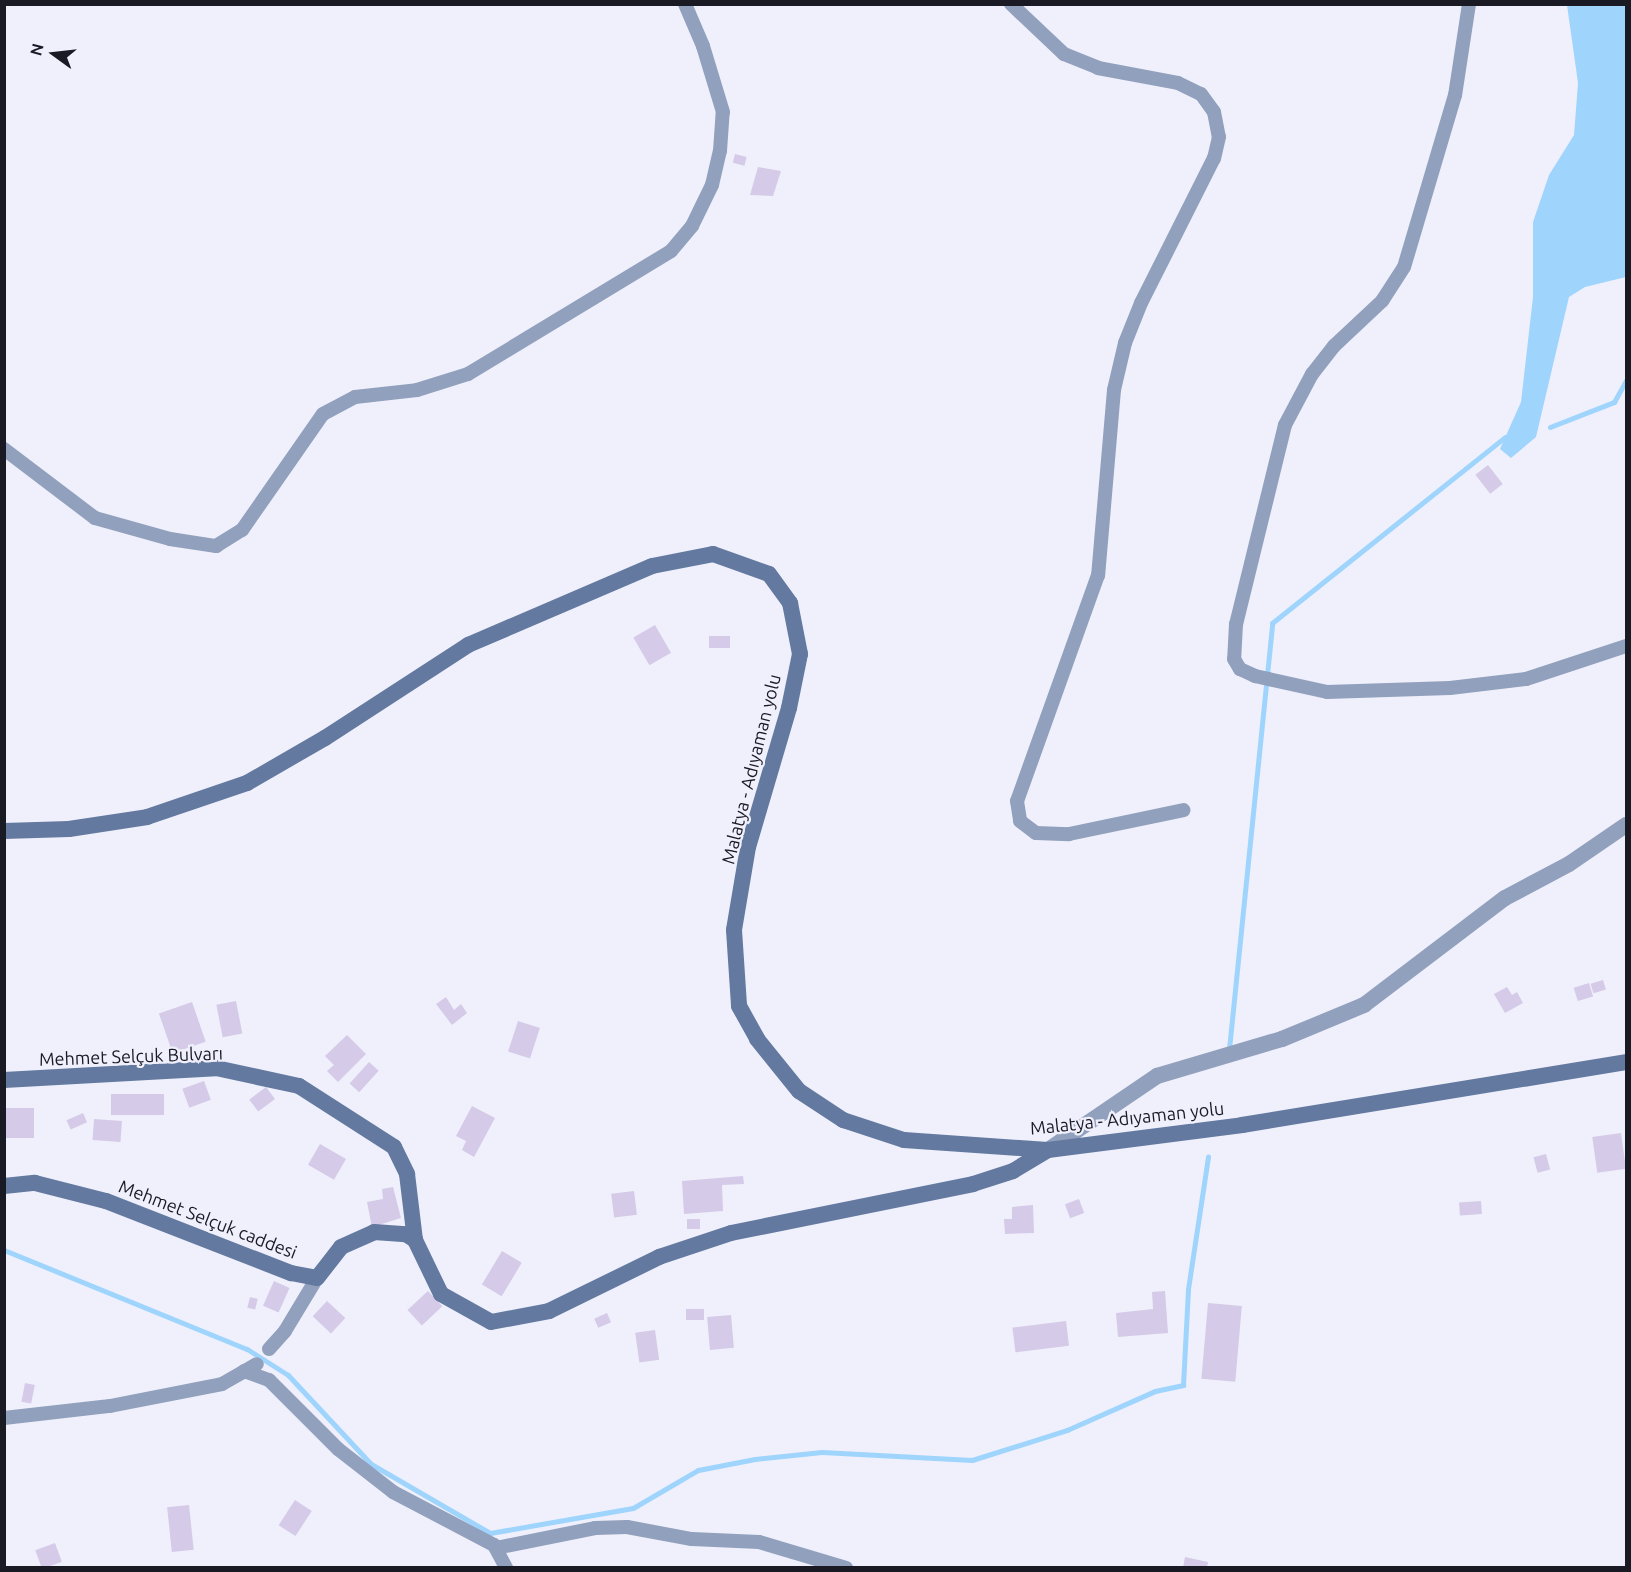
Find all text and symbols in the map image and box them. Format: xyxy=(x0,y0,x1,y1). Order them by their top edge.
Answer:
north arrow xyxy=(24,24,84,84)
text: N xyxy=(26,41,47,57)
street label: Malatya - Adıyaman yolu xyxy=(717,672,785,866)
street label: Mehmet Selçuk Bulvarı xyxy=(39,1042,223,1070)
street label: Malatya - Adıyaman yolu xyxy=(1029,1097,1225,1139)
street label: Mehmet Selçuk caddesi xyxy=(116,1175,300,1263)

